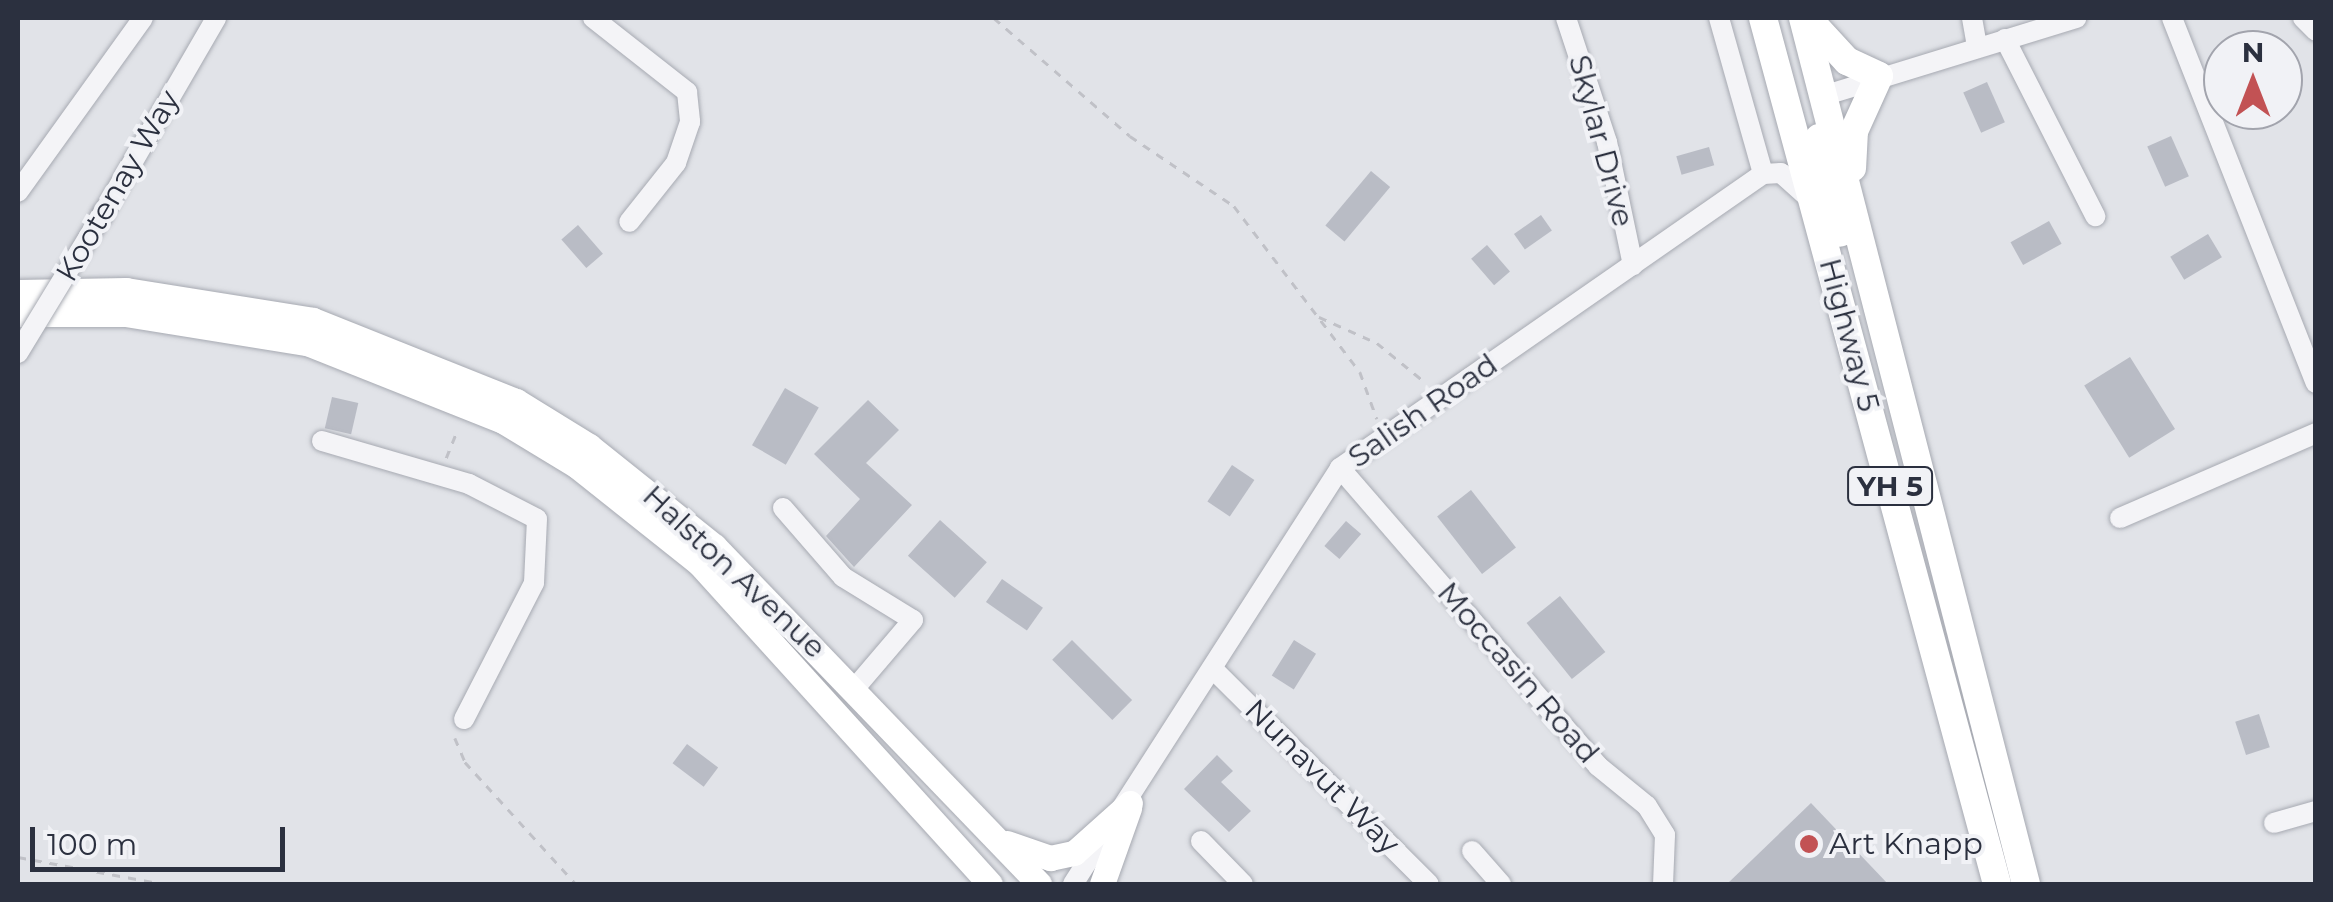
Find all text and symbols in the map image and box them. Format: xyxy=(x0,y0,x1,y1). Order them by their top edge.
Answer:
north arrow xyxy=(2203,30,2303,130)
text: N xyxy=(2242,35,2264,69)
street label: Skylar Drive xyxy=(1561,51,1641,231)
street label: Kootenay Way xyxy=(49,84,187,288)
street label: Highway 5 xyxy=(1811,255,1887,415)
street label: Salish Road xyxy=(1342,346,1504,476)
road number: YH 5 xyxy=(1845,463,1935,509)
street label: Halston Avenue xyxy=(635,478,833,666)
street label: Moccasin Road xyxy=(1430,575,1606,771)
street label: Nunavut Way xyxy=(1237,692,1407,862)
scale bar xyxy=(35,807,290,869)
text: 100 m xyxy=(47,826,137,863)
place label: Art Knapp xyxy=(1829,826,1983,862)
marker: Art Knapp xyxy=(1798,833,1820,855)

